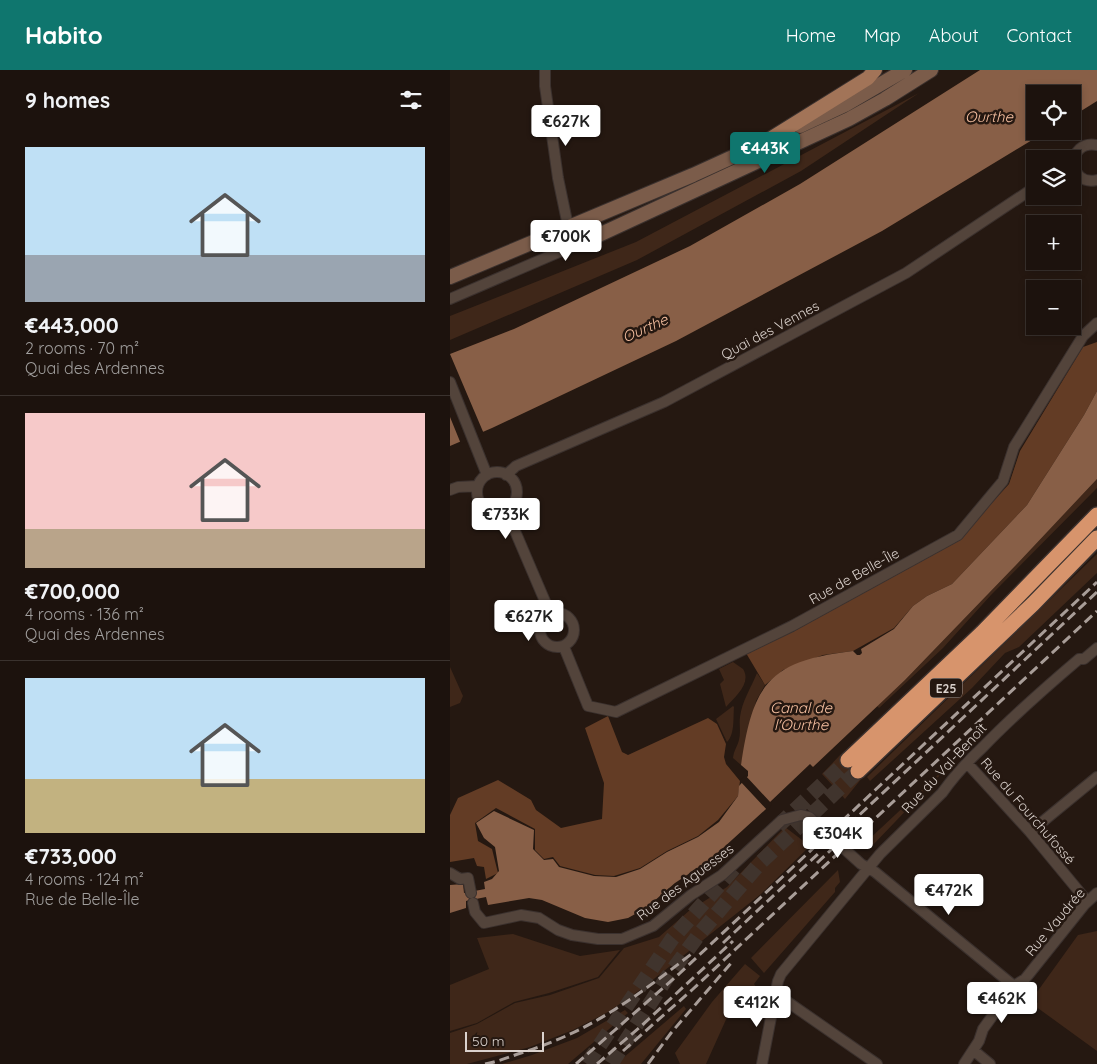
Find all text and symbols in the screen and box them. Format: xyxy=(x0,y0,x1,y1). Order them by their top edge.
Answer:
text: Habito xyxy=(25,20,103,50)
text: Home xyxy=(786,24,836,47)
text: Map xyxy=(864,24,901,47)
text: About xyxy=(929,24,979,47)
text: Contact xyxy=(1007,24,1072,47)
map controls xyxy=(1026,85,1081,335)
button: locate xyxy=(1026,85,1081,140)
icon: filters xyxy=(397,86,425,114)
text: 9 homes xyxy=(25,87,110,113)
pin: €627K xyxy=(531,104,601,147)
water label: Ourthe xyxy=(965,107,1013,126)
text: €627K xyxy=(542,111,590,131)
pin: €443K xyxy=(730,132,800,174)
text: €443K xyxy=(741,138,789,158)
button: layers xyxy=(1026,150,1081,205)
icon: home xyxy=(180,180,270,270)
button: + xyxy=(1026,215,1081,270)
pin: €700K xyxy=(531,220,601,262)
text: €700K xyxy=(542,226,590,246)
button: − xyxy=(1026,280,1081,335)
street label: Quai des Vennes xyxy=(718,297,822,363)
water label: Ourthe xyxy=(619,309,671,346)
text: €443,000 xyxy=(25,312,119,338)
text: 2 rooms · 70 m² xyxy=(25,338,139,358)
text: Quai des Ardennes xyxy=(25,358,165,378)
icon: home xyxy=(180,445,270,535)
pin: €733K xyxy=(471,498,541,540)
text: €733K xyxy=(483,504,529,524)
street label: Rue de Belle-Île xyxy=(806,544,902,608)
text: €700,000 xyxy=(25,578,120,604)
pin: €627K xyxy=(494,600,564,642)
text: 4 rooms · 136 m² xyxy=(25,604,144,624)
text: €627K xyxy=(505,606,553,626)
text: Quai des Ardennes xyxy=(25,624,165,644)
road number: E25 xyxy=(930,678,962,698)
water label: Canal de l'Ourthe xyxy=(770,698,832,734)
icon: home xyxy=(180,710,270,800)
street label: Rue du Val-Benoît xyxy=(898,719,991,817)
street label: Rue du Fourchufossé xyxy=(977,754,1079,868)
pin: €304K xyxy=(803,816,873,859)
text: €304K xyxy=(814,823,862,843)
street label: Rue des Aguesses xyxy=(633,840,737,924)
text: €733,000 xyxy=(25,843,117,869)
text: 4 rooms · 124 m² xyxy=(25,869,144,889)
pin: €472K xyxy=(914,874,984,916)
text: €472K xyxy=(925,880,973,900)
street label: Rue Vaudrée xyxy=(1021,884,1089,960)
text: Rue de Belle-Île xyxy=(25,889,140,909)
pin: €462K xyxy=(967,982,1037,1024)
pin: €412K xyxy=(722,986,792,1028)
text: €462K xyxy=(978,988,1026,1008)
text: €412K xyxy=(735,992,779,1012)
scale bar xyxy=(465,1029,544,1052)
text: 50 m xyxy=(472,1032,505,1050)

